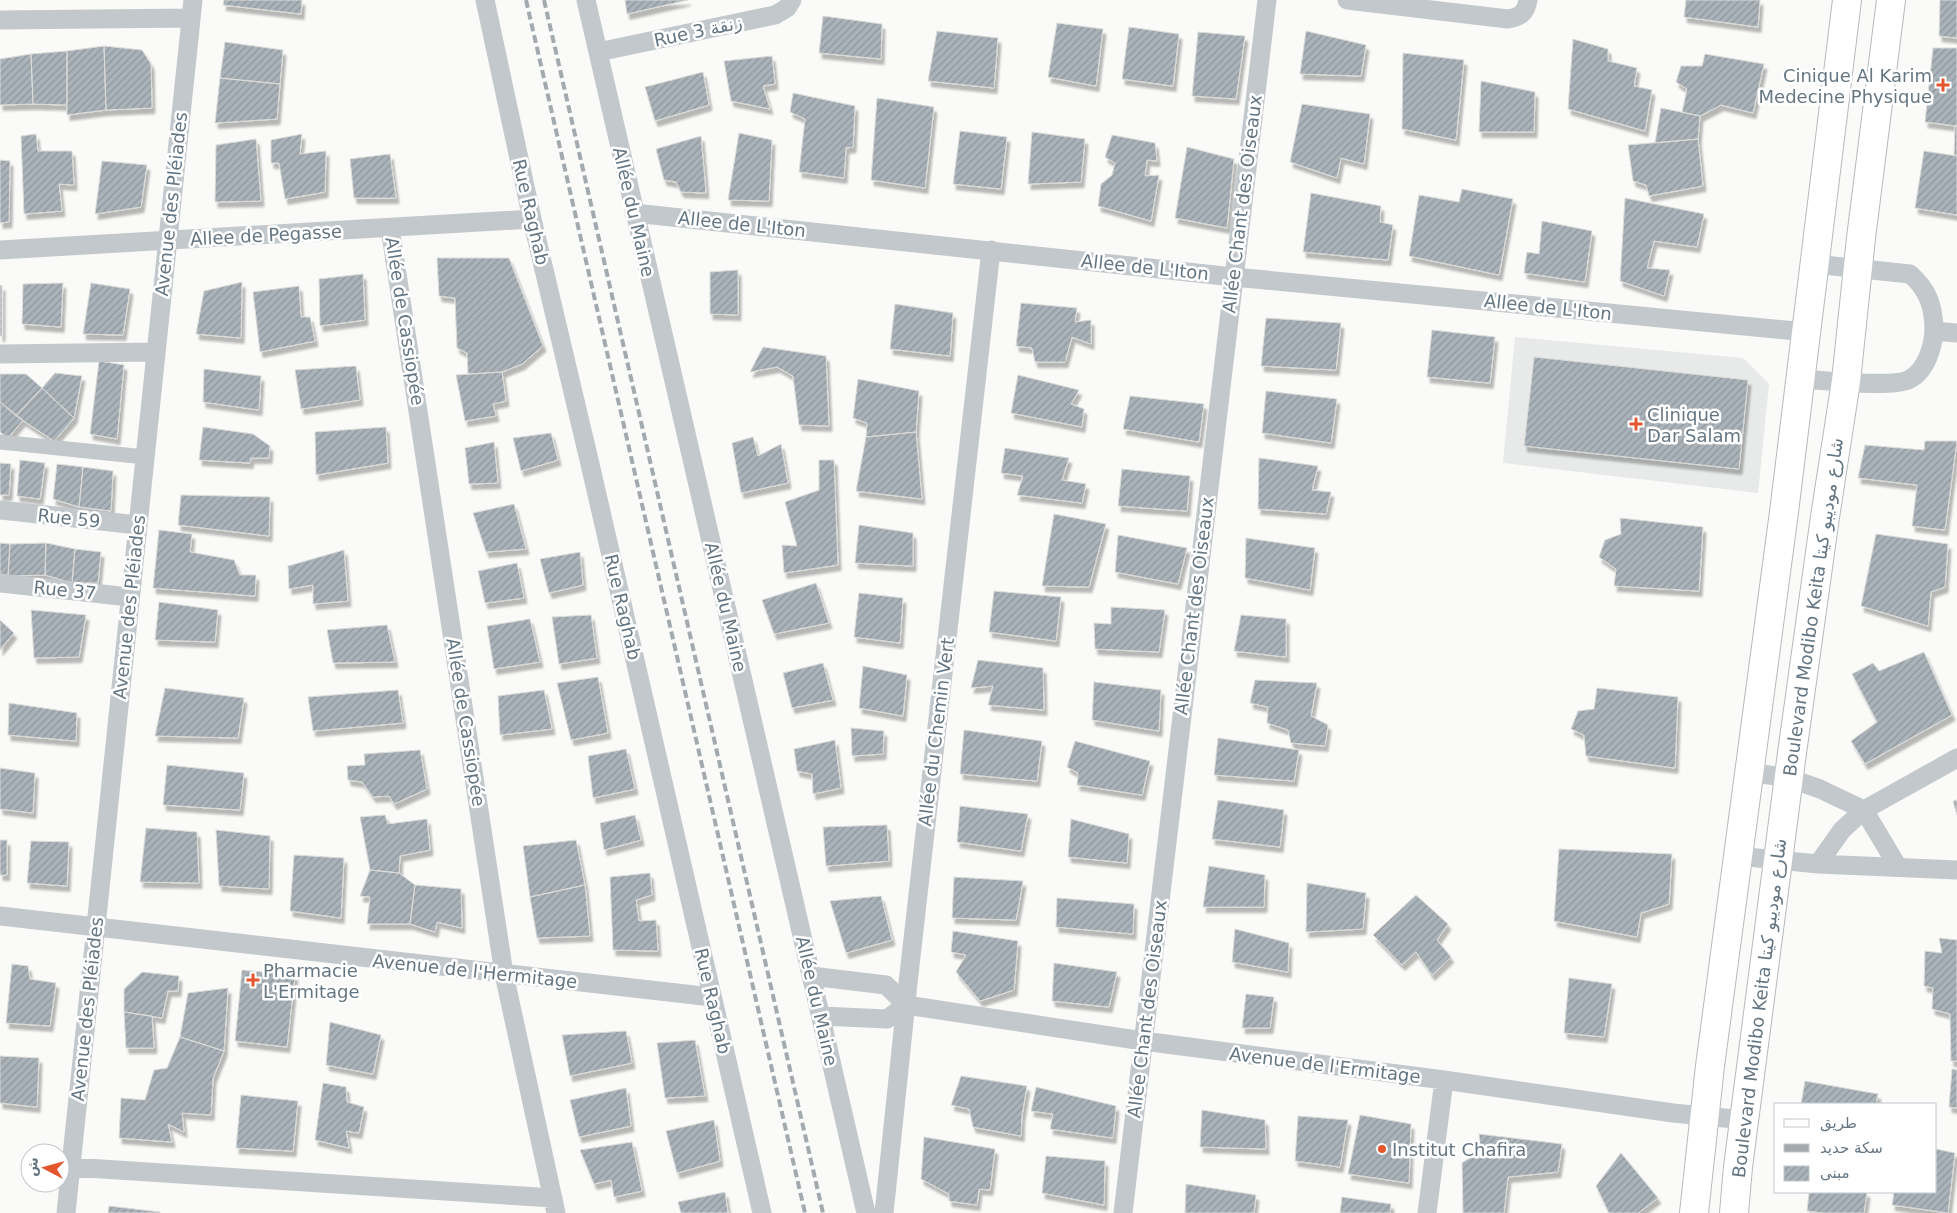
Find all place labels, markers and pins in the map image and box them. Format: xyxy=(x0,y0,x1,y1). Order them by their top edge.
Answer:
place label: Cinique Al Karim Medecine Physique xyxy=(1759,65,1932,107)
marker: Cinique Al Karim Medecine Physique xyxy=(1936,78,1950,92)
place label: Clinique Dar Salam xyxy=(1647,404,1741,446)
marker: Clinique Dar Salam xyxy=(1629,417,1643,431)
place label: Pharmacie L'Ermitage xyxy=(263,960,360,1002)
marker: Pharmacie L'Ermitage xyxy=(247,974,259,986)
place label: Institut Chafira xyxy=(1392,1139,1526,1160)
marker: Institut Chafira xyxy=(1376,1143,1388,1155)

